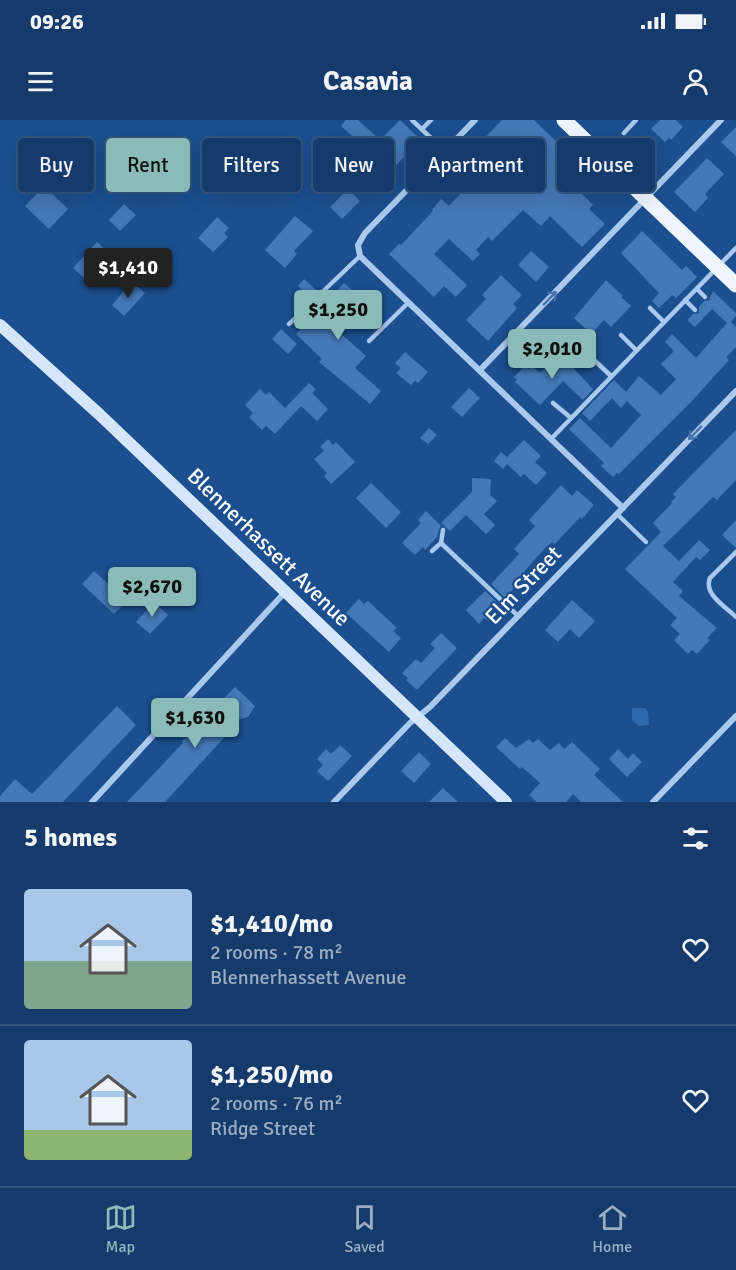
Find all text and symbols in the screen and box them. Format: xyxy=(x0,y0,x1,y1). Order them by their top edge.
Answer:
text: 09:26 xyxy=(30,8,84,35)
icon: menu xyxy=(24,65,57,98)
text: Casavia xyxy=(323,65,413,98)
icon: person xyxy=(679,65,712,98)
chip: Buy xyxy=(18,138,94,192)
chip: Rent xyxy=(106,138,190,192)
chip: Filters xyxy=(202,138,301,192)
chip: New xyxy=(313,138,394,192)
chip: Apartment xyxy=(406,138,545,192)
chip: House xyxy=(557,138,655,192)
pin: $1,410 xyxy=(79,248,177,299)
text: $1,410 xyxy=(98,255,158,280)
pin: $1,250 xyxy=(289,290,387,341)
one-way arrow xyxy=(542,291,557,306)
text: $1,250 xyxy=(308,297,368,322)
pin: $2,010 xyxy=(503,329,601,380)
text: $2,010 xyxy=(522,336,582,361)
one-way arrow xyxy=(688,426,703,441)
street label: Blennerhassett Avenue xyxy=(182,462,356,632)
street label: Elm Street xyxy=(479,540,567,630)
pin: $2,670 xyxy=(103,567,201,618)
text: $2,670 xyxy=(122,574,182,599)
pin: $1,630 xyxy=(146,698,244,749)
text: $1,630 xyxy=(165,705,225,730)
text: 5 homes xyxy=(24,822,117,854)
icon: filters xyxy=(679,822,712,855)
text: $1,410/mo xyxy=(210,908,333,940)
icon: home xyxy=(72,913,144,985)
icon: heart xyxy=(679,933,712,966)
text: 2 rooms · 78 m² xyxy=(210,940,343,965)
text: Blennerhassett Avenue xyxy=(210,965,406,990)
text: $1,250/mo xyxy=(210,1059,333,1091)
icon: home xyxy=(72,1064,144,1136)
icon: heart xyxy=(679,1084,712,1117)
text: 2 rooms · 76 m² xyxy=(210,1091,343,1116)
text: Ridge Street xyxy=(210,1116,315,1141)
tab: Map xyxy=(104,1201,137,1257)
tab: Saved xyxy=(344,1201,385,1257)
tab: Home xyxy=(592,1201,632,1257)

